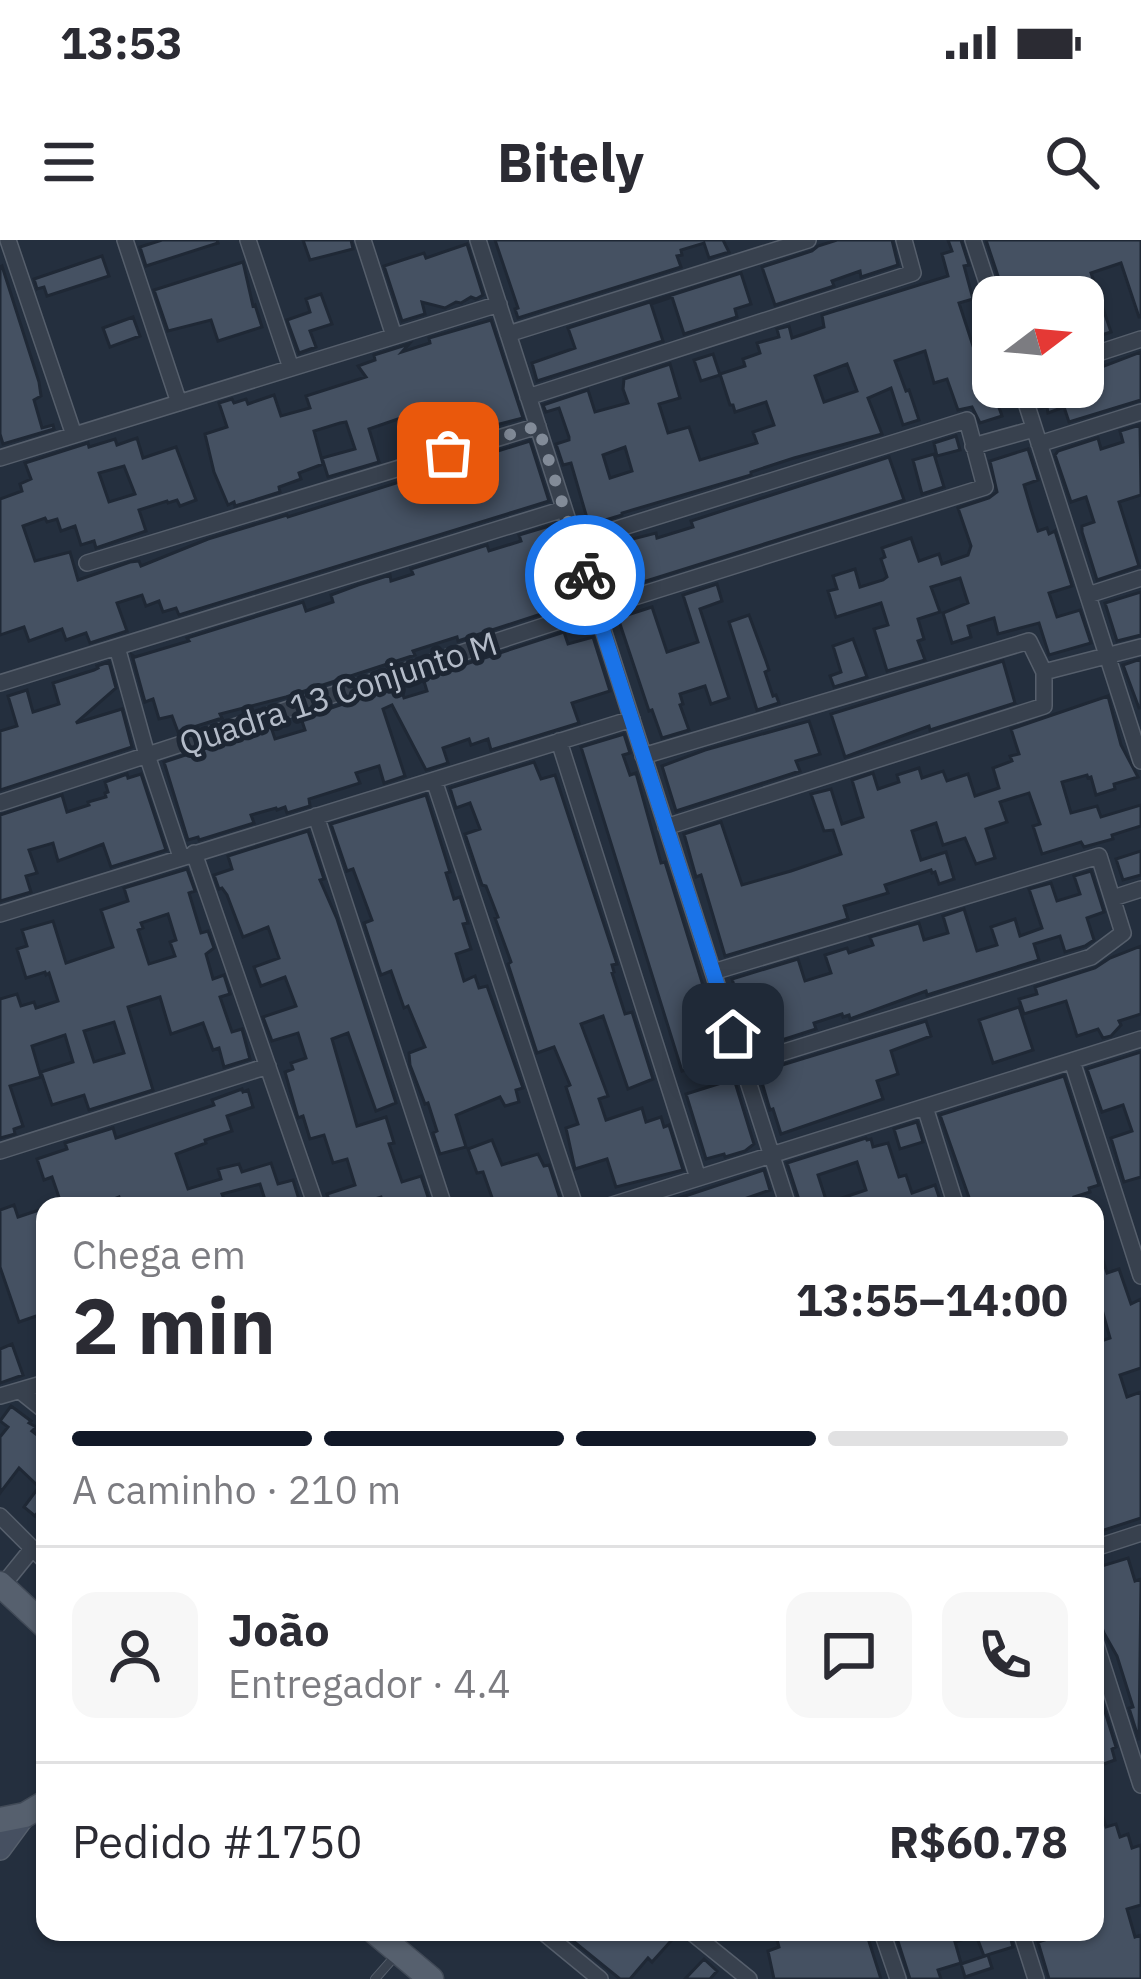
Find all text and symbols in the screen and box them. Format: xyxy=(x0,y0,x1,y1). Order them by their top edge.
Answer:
text: 13:53 xyxy=(60,13,183,71)
text: Bitely xyxy=(497,127,644,197)
icon: menu xyxy=(36,129,102,195)
icon: search xyxy=(1039,129,1105,195)
north arrow xyxy=(972,276,1104,408)
map controls xyxy=(972,276,1104,408)
pin xyxy=(397,402,499,504)
icon: bag xyxy=(415,420,481,486)
courier xyxy=(525,515,645,635)
icon: bike xyxy=(552,542,618,608)
street label: Quadra 13 Conjunto M xyxy=(174,621,502,764)
pin xyxy=(682,983,784,1085)
icon: home xyxy=(700,1001,766,1067)
text: Chega em xyxy=(72,1229,246,1280)
text: 13:55–14:00 xyxy=(796,1270,1068,1328)
text: 2 min xyxy=(72,1274,276,1375)
text: A caminho · 210 m xyxy=(72,1464,401,1515)
button: person xyxy=(72,1592,198,1718)
button: chat xyxy=(786,1592,912,1718)
button: phone xyxy=(942,1592,1068,1718)
text: João xyxy=(228,1600,330,1658)
text: Entregador · 4.4 xyxy=(228,1658,511,1709)
text: Pedido #1750 xyxy=(72,1812,362,1870)
text: R$60.78 xyxy=(889,1812,1068,1870)

